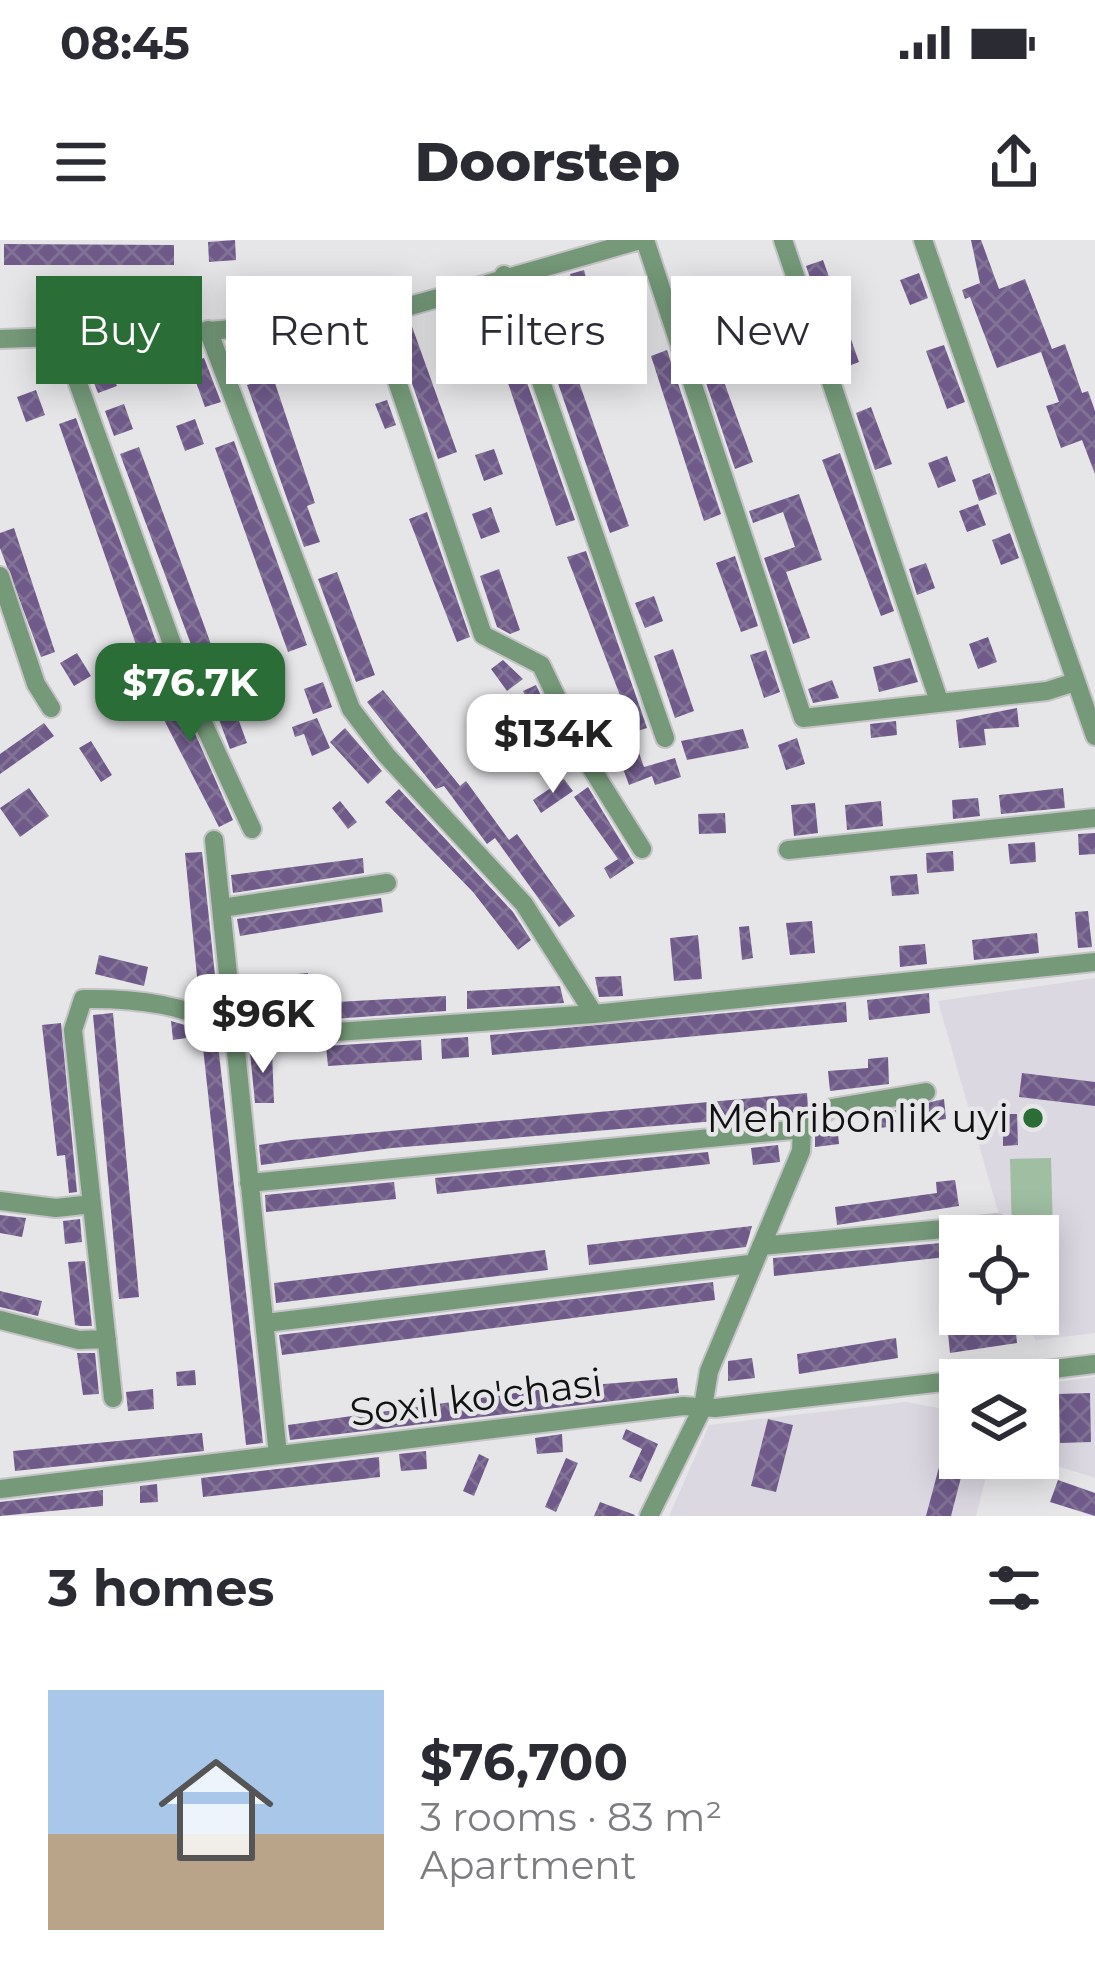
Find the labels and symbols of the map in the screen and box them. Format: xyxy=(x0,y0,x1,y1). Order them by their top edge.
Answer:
pin: $76.7K xyxy=(92,643,288,745)
pin: $134K xyxy=(469,694,637,796)
pin: $96K xyxy=(192,974,334,1076)
place label: Mehribonlik uyi xyxy=(707,1094,1009,1142)
marker: Mehribonlik uyi xyxy=(1020,1105,1046,1131)
street label: Soxil ko'chasi xyxy=(347,1358,605,1436)

